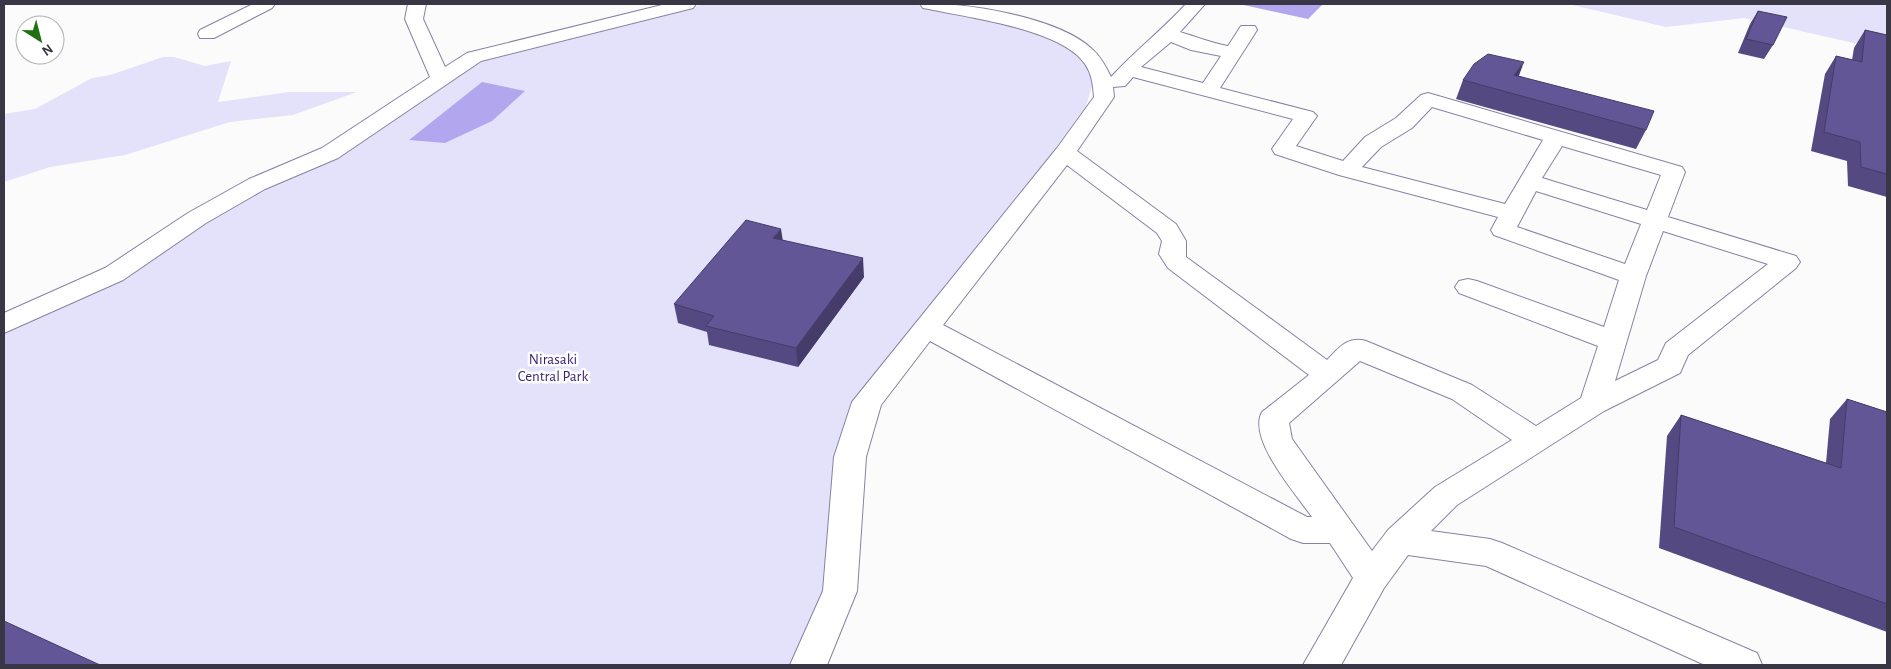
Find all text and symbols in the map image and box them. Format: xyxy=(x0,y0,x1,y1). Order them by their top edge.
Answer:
north arrow xyxy=(15,15,65,65)
text: N xyxy=(39,41,55,58)
park label: Nirasaki Central Park xyxy=(518,352,588,384)

